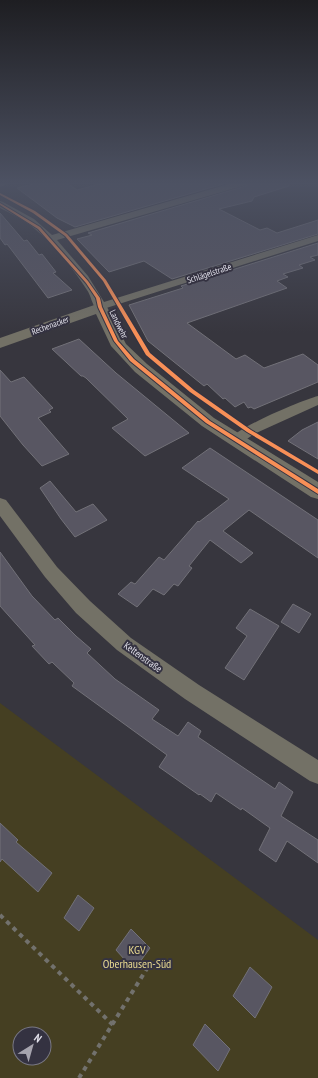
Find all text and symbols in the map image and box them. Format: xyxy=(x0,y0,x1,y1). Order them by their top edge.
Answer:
street label: Schlägelstraße xyxy=(185,261,233,285)
street label: Landwehr xyxy=(107,308,131,341)
street label: Rechenacker xyxy=(30,313,71,337)
street label: Keltenstraße xyxy=(121,639,165,675)
park label: KGV Oberhausen-Süd xyxy=(103,942,171,971)
north arrow xyxy=(12,1026,52,1066)
text: N xyxy=(31,1031,45,1045)

